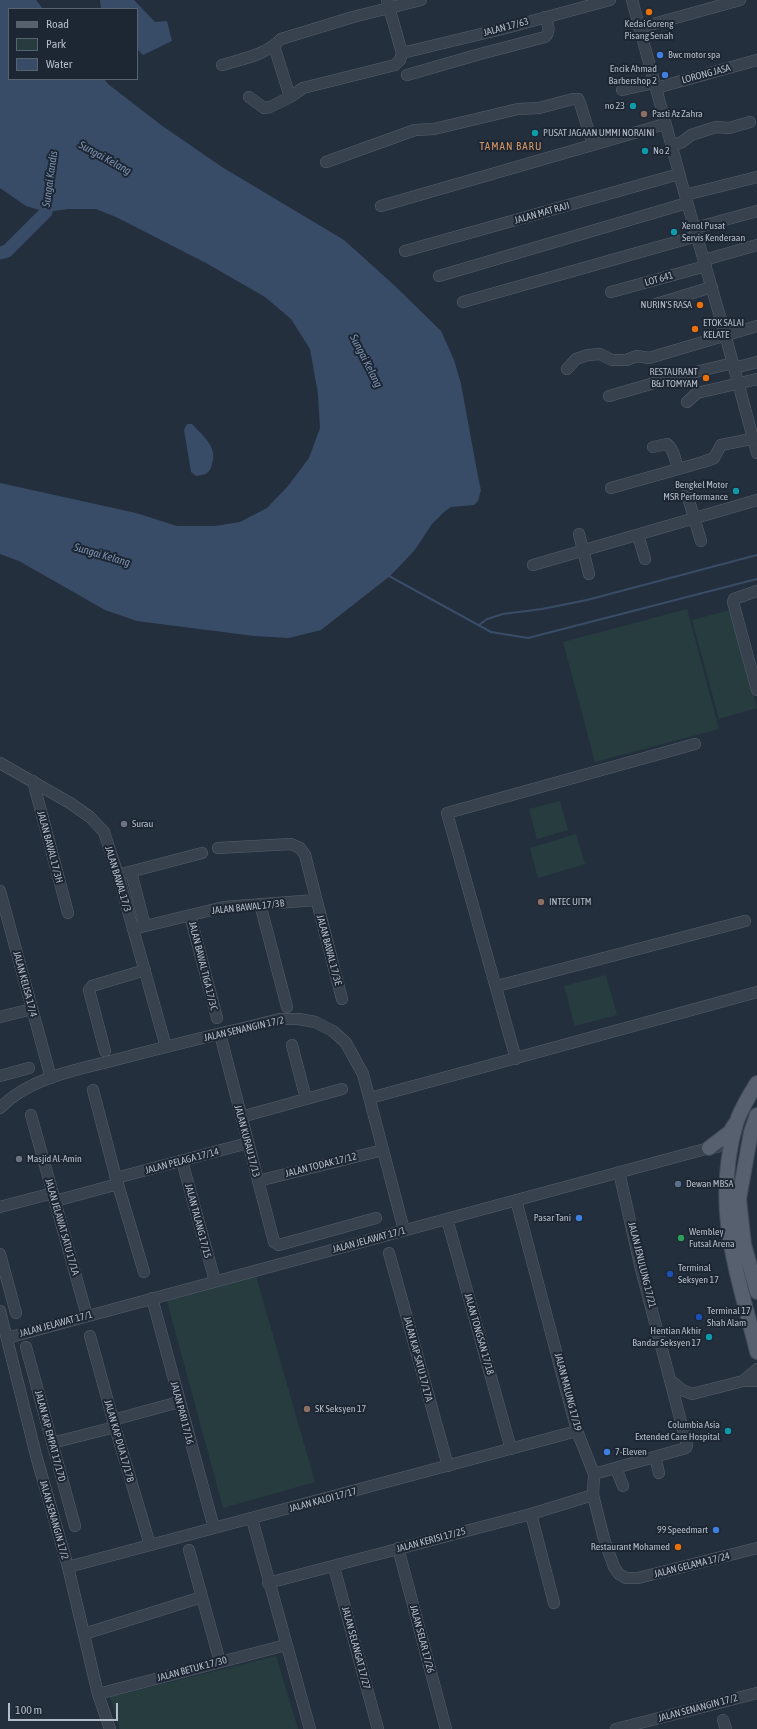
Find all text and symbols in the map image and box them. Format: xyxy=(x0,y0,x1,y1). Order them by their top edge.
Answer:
marker: Kedai Goreng Pisang Senah xyxy=(644,7,654,17)
legend xyxy=(8,8,138,80)
street label: JALAN 17/63 xyxy=(482,15,530,39)
text: Road xyxy=(46,17,69,31)
place label: Kedai Goreng Pisang Senah xyxy=(625,18,673,42)
text: Park xyxy=(46,37,66,51)
place label: Bwc motor spa xyxy=(668,49,720,61)
marker: Bwc motor spa xyxy=(655,50,665,60)
text: Water xyxy=(46,57,72,71)
street label: LORONG JASA xyxy=(680,62,732,86)
place label: Encik Ahmad Barbershop 2 xyxy=(609,63,657,86)
marker: Encik Ahmad Barbershop 2 xyxy=(660,70,670,80)
place label: no 23 xyxy=(605,100,625,112)
marker: no 23 xyxy=(628,101,638,111)
place label: Pasti Az Zahra xyxy=(652,108,703,120)
marker: Pasti Az Zahra xyxy=(639,109,649,119)
place label: PUSAT JAGAAN UMMI NORAINI xyxy=(543,127,655,139)
marker: PUSAT JAGAAN UMMI NORAINI xyxy=(530,128,540,138)
water label: Sungai Kelang xyxy=(76,138,134,178)
district label: TAMAN BARU xyxy=(479,140,543,154)
place label: No 2 xyxy=(653,145,670,157)
marker: No 2 xyxy=(640,146,650,156)
water label: Sungai Kandis xyxy=(40,150,60,208)
street label: JALAN MAT RAJI xyxy=(513,199,571,227)
place label: Xenol Pusat Servis Kenderaan xyxy=(682,220,745,244)
marker: Xenol Pusat Servis Kenderaan xyxy=(669,227,679,237)
street label: LOT 641 xyxy=(643,269,675,289)
place label: NURIN'S RASA xyxy=(641,299,692,311)
marker: NURIN'S RASA xyxy=(695,300,705,310)
place label: ETOK SALAI KELATE xyxy=(703,317,744,340)
marker: ETOK SALAI KELATE xyxy=(690,324,700,334)
water label: Sungai Kelang xyxy=(347,332,385,390)
place label: RESTAURANT B&J TOMYAM xyxy=(650,366,698,390)
marker: RESTAURANT B&J TOMYAM xyxy=(701,373,711,383)
place label: Bengkel Motor MSR Performance xyxy=(663,479,728,502)
marker: Bengkel Motor MSR Performance xyxy=(731,486,741,496)
water label: Sungai Kelang xyxy=(72,541,132,569)
street label: JALAN BAWAL 17/3H xyxy=(35,810,65,884)
place label: Surau xyxy=(132,818,153,830)
marker: Surau xyxy=(119,819,129,829)
street label: JALAN BAWAL 17/3 xyxy=(102,845,134,913)
place label: INTEC UITM xyxy=(549,896,592,908)
street label: JALAN BAWAL 17/3B xyxy=(211,897,285,917)
marker: INTEC UITM xyxy=(536,897,546,907)
street label: JALAN BAWAL 17/3E xyxy=(314,913,344,987)
street label: JALAN BAWAL TIGA 17/3C xyxy=(186,920,220,1012)
street label: JALAN KELISA 17/4 xyxy=(10,950,40,1018)
street label: JALAN SENANGIN 17/2 xyxy=(203,1014,285,1044)
street label: JALAN KURAU 17/13 xyxy=(232,1104,262,1178)
street label: JALAN PELAGA 17/14 xyxy=(144,1145,220,1177)
street label: JALAN TODAK 17/12 xyxy=(284,1150,358,1180)
place label: Masjid Al-Amin xyxy=(27,1153,82,1165)
marker: Masjid Al-Amin xyxy=(14,1154,24,1164)
street label: JALAN JELAWAT SATU 17/1A xyxy=(42,1177,82,1277)
place label: Dewan MBSA xyxy=(686,1178,733,1190)
marker: Dewan MBSA xyxy=(673,1179,683,1189)
street label: JALAN TALANG 17/15 xyxy=(182,1182,214,1260)
place label: Pasar Tani xyxy=(534,1212,571,1224)
marker: Pasar Tani xyxy=(574,1213,584,1223)
street label: JALAN JENULUNG 17/21 xyxy=(626,1221,658,1309)
street label: JALAN JELAWAT 17/1 xyxy=(331,1225,407,1255)
place label: Wembley Futsal Arena xyxy=(689,1226,735,1250)
marker: Wembley Futsal Arena xyxy=(676,1233,686,1243)
place label: Terminal Seksyen 17 xyxy=(678,1262,719,1286)
marker: Terminal Seksyen 17 xyxy=(665,1269,675,1279)
street label: JALAN TONGSAN 17/18 xyxy=(462,1292,496,1376)
place label: Terminal 17 Shah Alam xyxy=(707,1305,751,1328)
street label: JALAN JELAWAT 17/1 xyxy=(18,1309,94,1339)
marker: Terminal 17 Shah Alam xyxy=(694,1312,704,1322)
street label: JALAN KAP SATU 17/17A xyxy=(401,1315,435,1403)
place label: Hentian Akhir Bandar Seksyen 17 xyxy=(632,1325,701,1348)
marker: Hentian Akhir Bandar Seksyen 17 xyxy=(704,1332,714,1342)
street label: JALAN MALUNG 17/19 xyxy=(552,1352,584,1432)
street label: JALAN PARI 17/16 xyxy=(168,1380,196,1446)
street label: JALAN KAP EMPAT 17/17D xyxy=(32,1389,68,1483)
street label: JALAN KAP DUA 17/17B xyxy=(102,1399,136,1483)
place label: SK Seksyen 17 xyxy=(315,1403,366,1415)
marker: SK Seksyen 17 xyxy=(302,1404,312,1414)
place label: Columbia Asia Extended Care Hospital xyxy=(635,1419,720,1442)
marker: Columbia Asia Extended Care Hospital xyxy=(723,1426,733,1436)
place label: 7-Eleven xyxy=(615,1446,647,1458)
marker: 7-Eleven xyxy=(602,1447,612,1457)
street label: JALAN SENANGIN 17/2 xyxy=(37,1479,71,1561)
street label: JALAN KALOI 17/17 xyxy=(288,1485,358,1515)
place label: 99 Speedmart xyxy=(657,1524,708,1536)
street label: JALAN KERISI 17/25 xyxy=(395,1525,467,1555)
marker: 99 Speedmart xyxy=(711,1525,721,1535)
place label: Restaurant Mohamed xyxy=(591,1541,670,1553)
marker: Restaurant Mohamed xyxy=(673,1542,683,1552)
street label: JALAN GELAMA 17/24 xyxy=(653,1550,731,1580)
street label: JALAN SELAR 17/26 xyxy=(407,1604,437,1674)
street label: JALAN SELANGAT 17/27 xyxy=(339,1605,373,1691)
street label: JALAN BETUK 17/30 xyxy=(156,1654,228,1684)
street label: JALAN SENANGIN 17/2 xyxy=(657,1692,739,1724)
scale bar xyxy=(10,1695,120,1721)
text: 100 m xyxy=(15,1703,42,1717)

